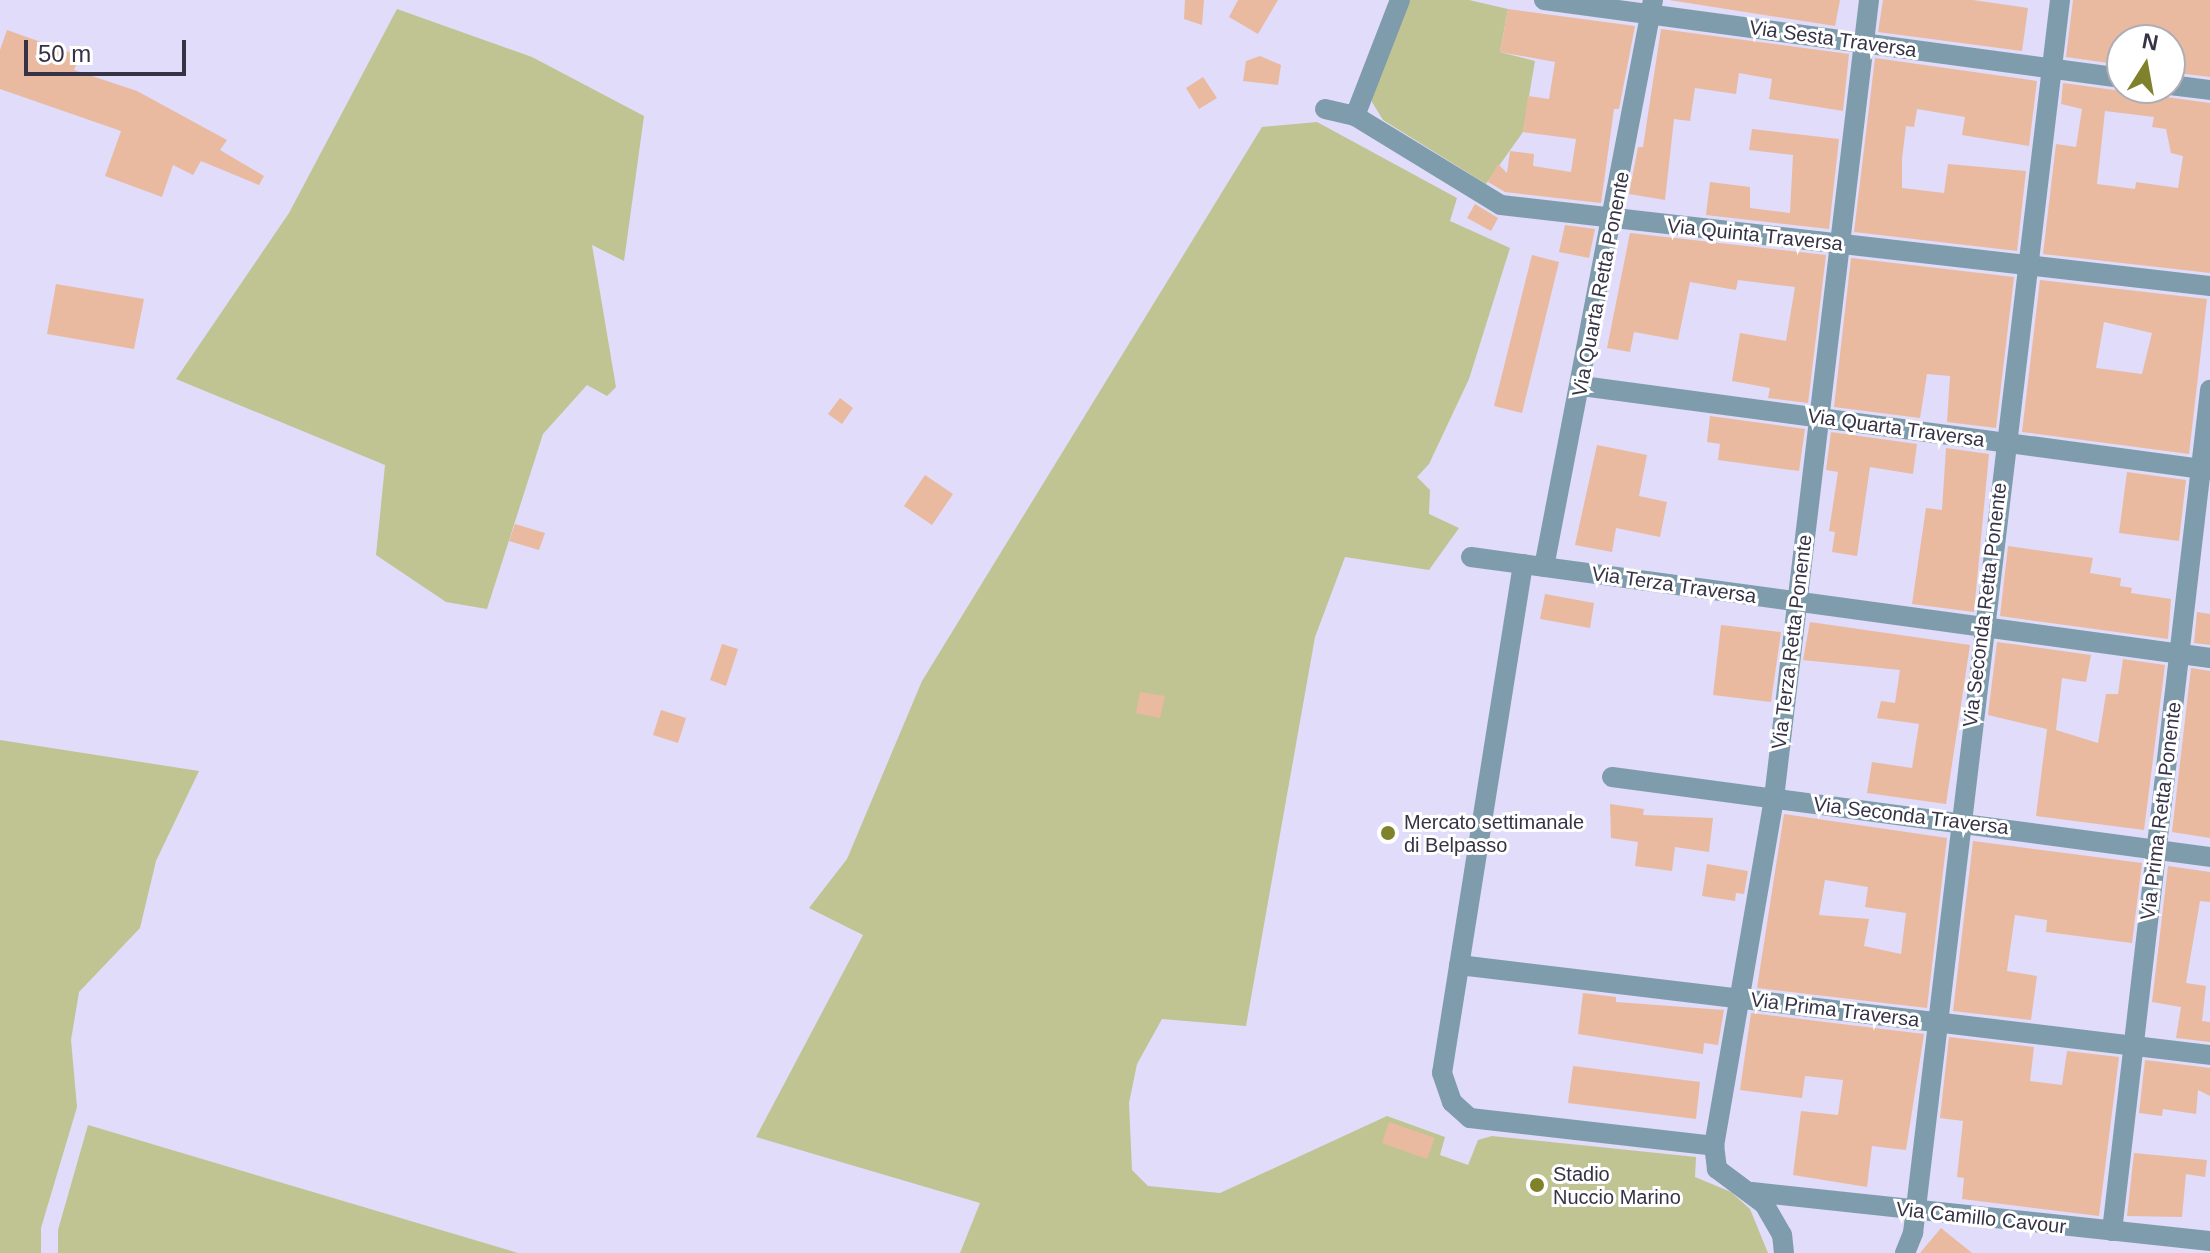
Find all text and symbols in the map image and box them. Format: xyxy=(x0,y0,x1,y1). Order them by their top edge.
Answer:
street label: Via Sesta Traversa xyxy=(1748,15,1918,63)
scale bar xyxy=(28,24,190,74)
north arrow xyxy=(2106,24,2186,104)
text: N xyxy=(2140,28,2160,56)
text: 50 m xyxy=(38,40,91,67)
street label: Via Quarta Retta Ponente xyxy=(1567,169,1635,399)
street label: Via Quinta Traversa xyxy=(1666,214,1844,256)
street label: Via Quarta Traversa xyxy=(1806,404,1986,452)
street label: Via Seconda Retta Ponente xyxy=(1958,481,2012,729)
street label: Via Terza Retta Ponente xyxy=(1767,533,1817,751)
street label: Via Terza Traversa xyxy=(1590,562,1758,608)
street label: Via Prima Retta Ponente xyxy=(2136,700,2186,922)
street label: Via Seconda Traversa xyxy=(1812,792,2010,840)
place label: Mercato settimanale di Belpasso xyxy=(1404,810,1584,857)
marker: Mercato settimanale di Belpasso xyxy=(1379,824,1397,842)
street label: Via Prima Traversa xyxy=(1749,988,1921,1032)
place label: Stadio Nuccio Marino xyxy=(1553,1162,1681,1209)
marker: Stadio Nuccio Marino xyxy=(1528,1176,1546,1194)
street label: Via Camillo Cavour xyxy=(1895,1197,2067,1239)

